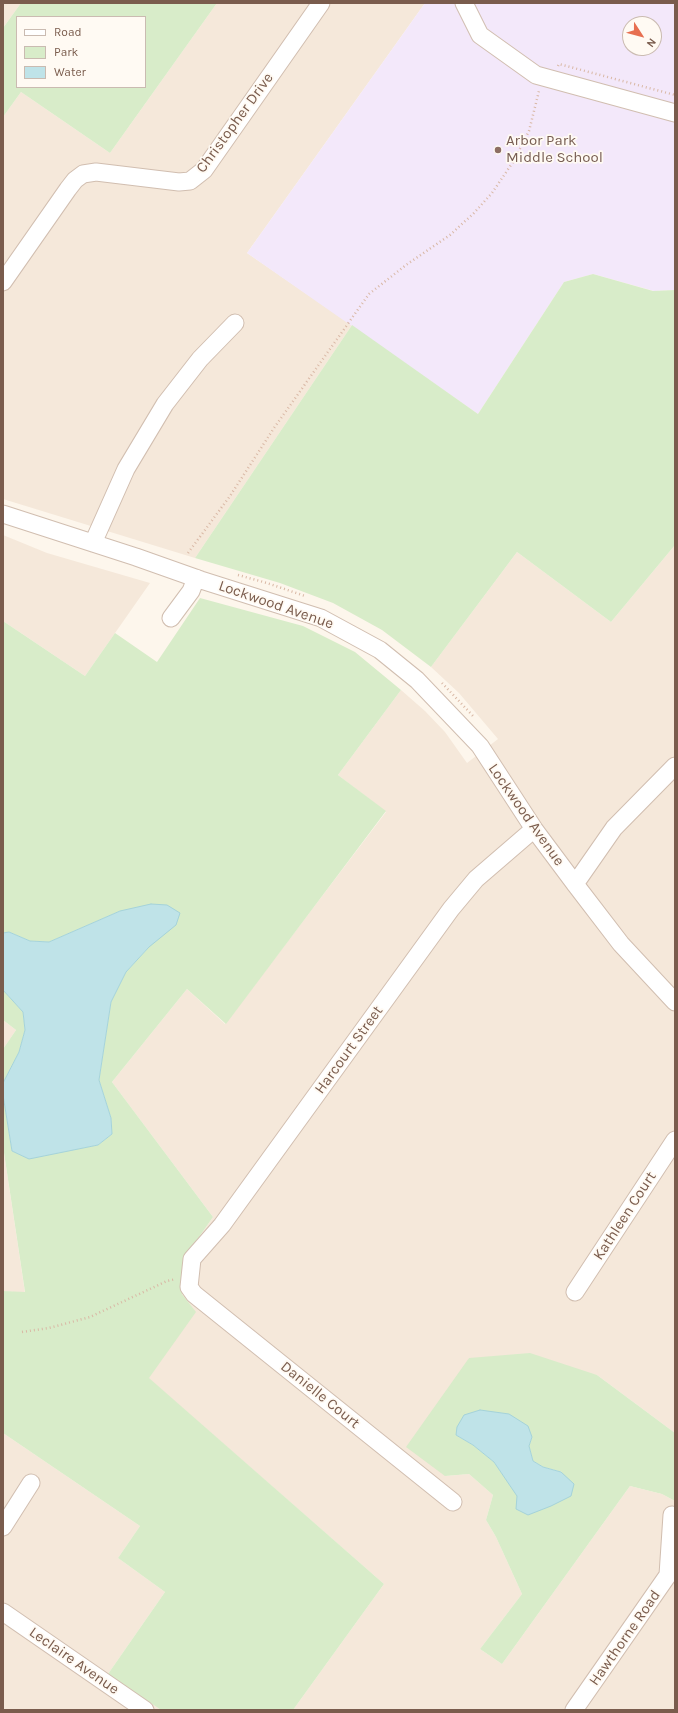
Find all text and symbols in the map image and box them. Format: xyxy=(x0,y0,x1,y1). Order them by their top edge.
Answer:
legend xyxy=(16,16,146,88)
north arrow xyxy=(622,16,662,56)
text: Road xyxy=(54,25,82,39)
text: N xyxy=(644,36,659,50)
text: Park xyxy=(54,45,78,59)
text: Water xyxy=(54,65,86,79)
street label: Christopher Drive xyxy=(193,69,277,177)
place label: Arbor Park Middle School xyxy=(506,132,603,167)
marker: Arbor Park Middle School xyxy=(493,145,503,155)
street label: Lockwood Avenue xyxy=(216,577,336,633)
street label: Lockwood Avenue xyxy=(484,760,568,870)
street label: Harcourt Street xyxy=(311,1002,387,1098)
street label: Kathleen Court xyxy=(590,1168,660,1264)
street label: Danielle Court xyxy=(277,1358,363,1432)
street label: Hawthorne Road xyxy=(585,1587,665,1689)
street label: Leclaire Avenue xyxy=(26,1623,122,1699)

